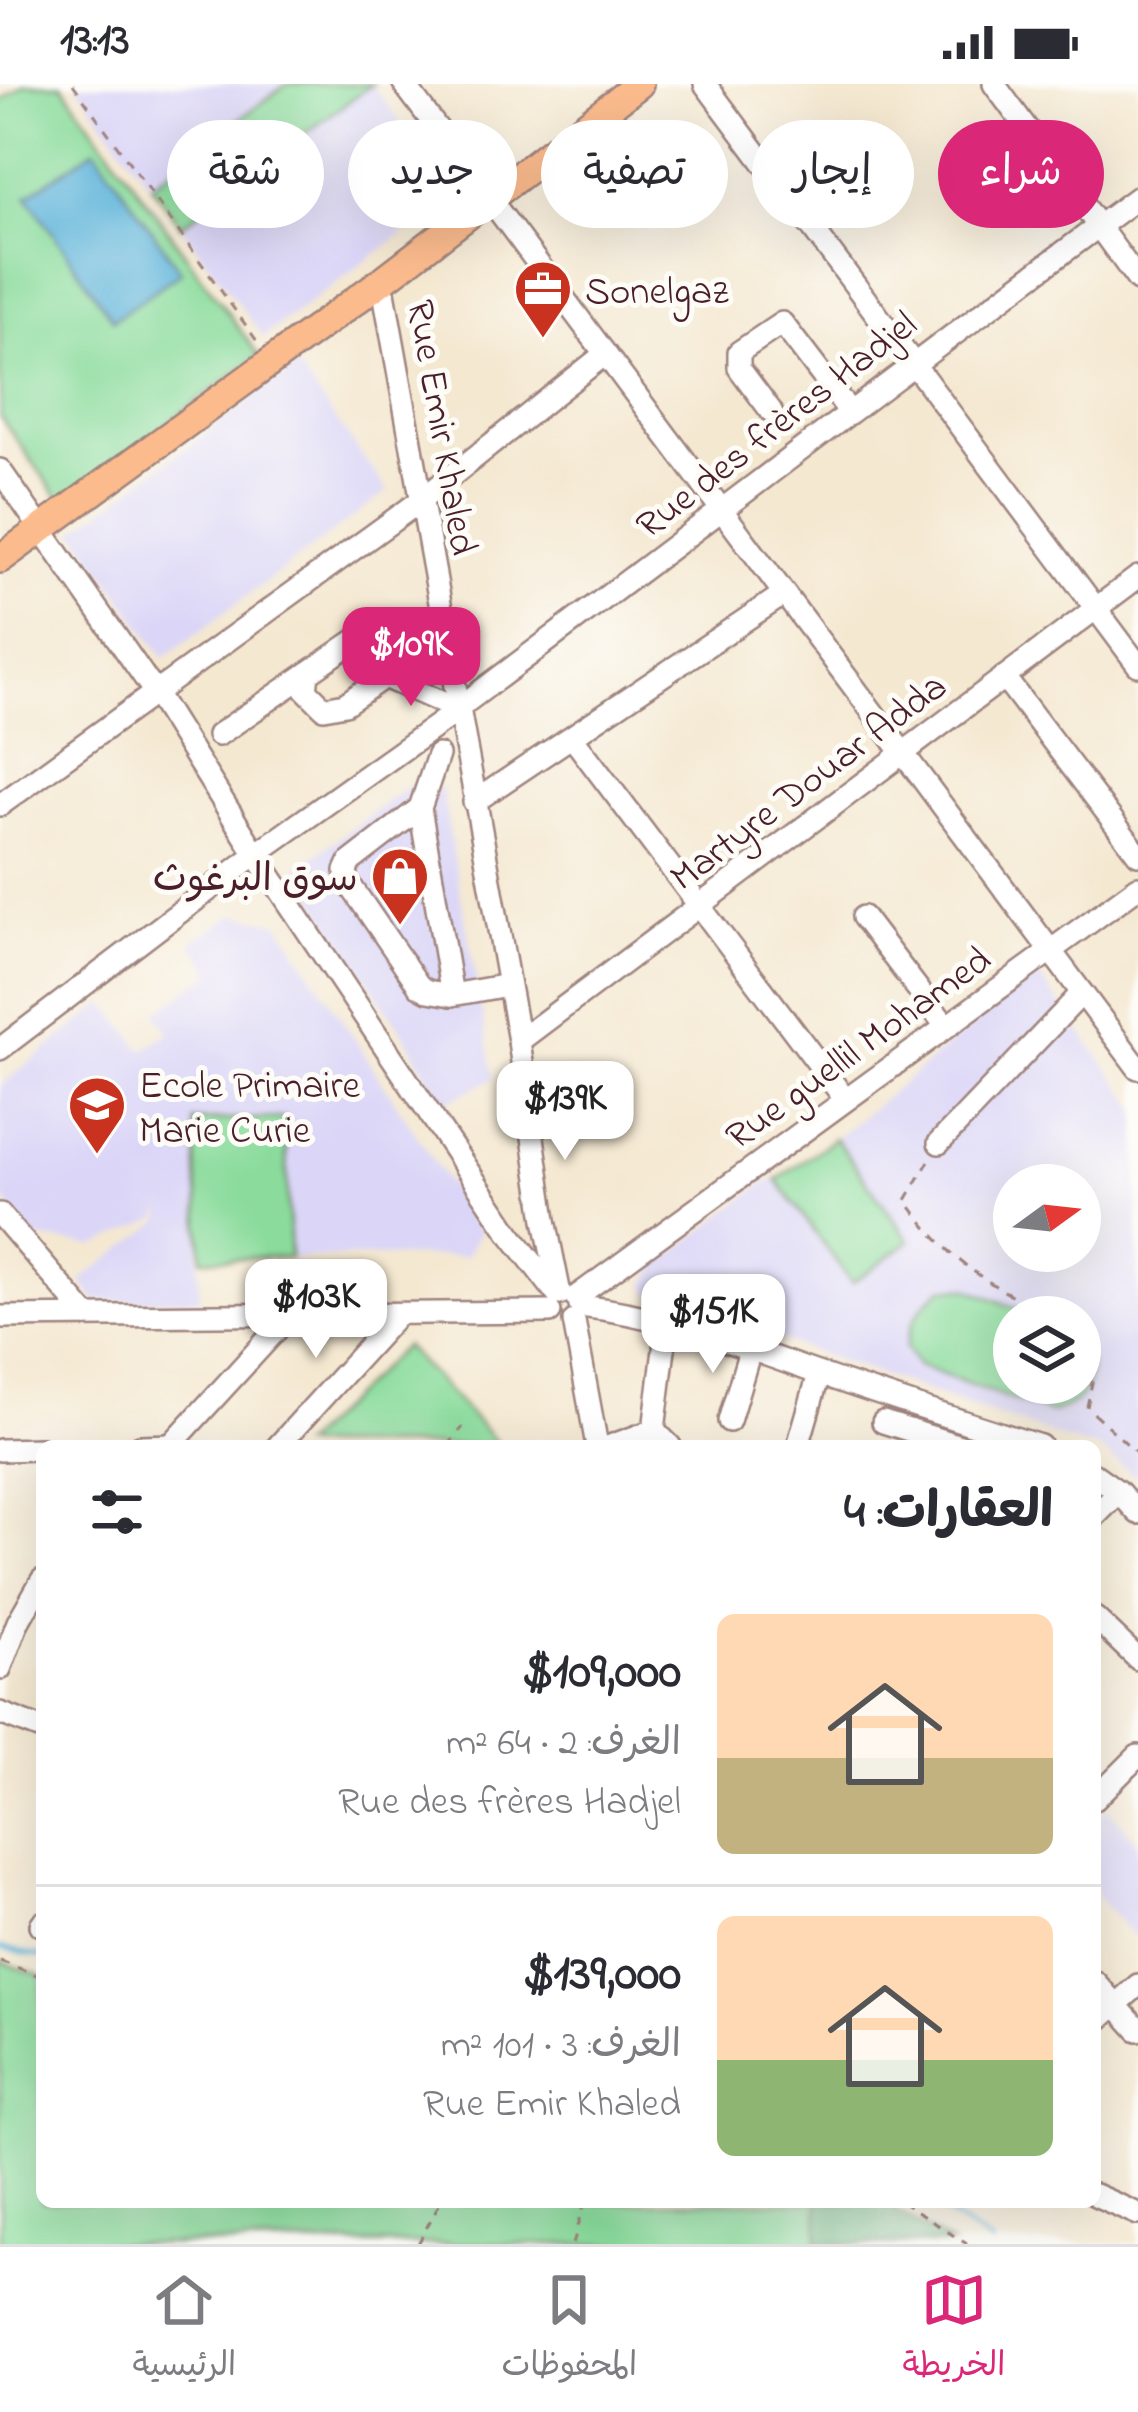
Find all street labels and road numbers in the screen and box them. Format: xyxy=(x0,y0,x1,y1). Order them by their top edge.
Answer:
street label: Rue Emir Khaled xyxy=(389,296,490,560)
street label: Rue des frères Hadjel xyxy=(625,298,930,555)
street label: Martyre Douar Adda xyxy=(659,660,960,907)
street label: Rue guellil Mohamed xyxy=(715,933,1005,1166)

